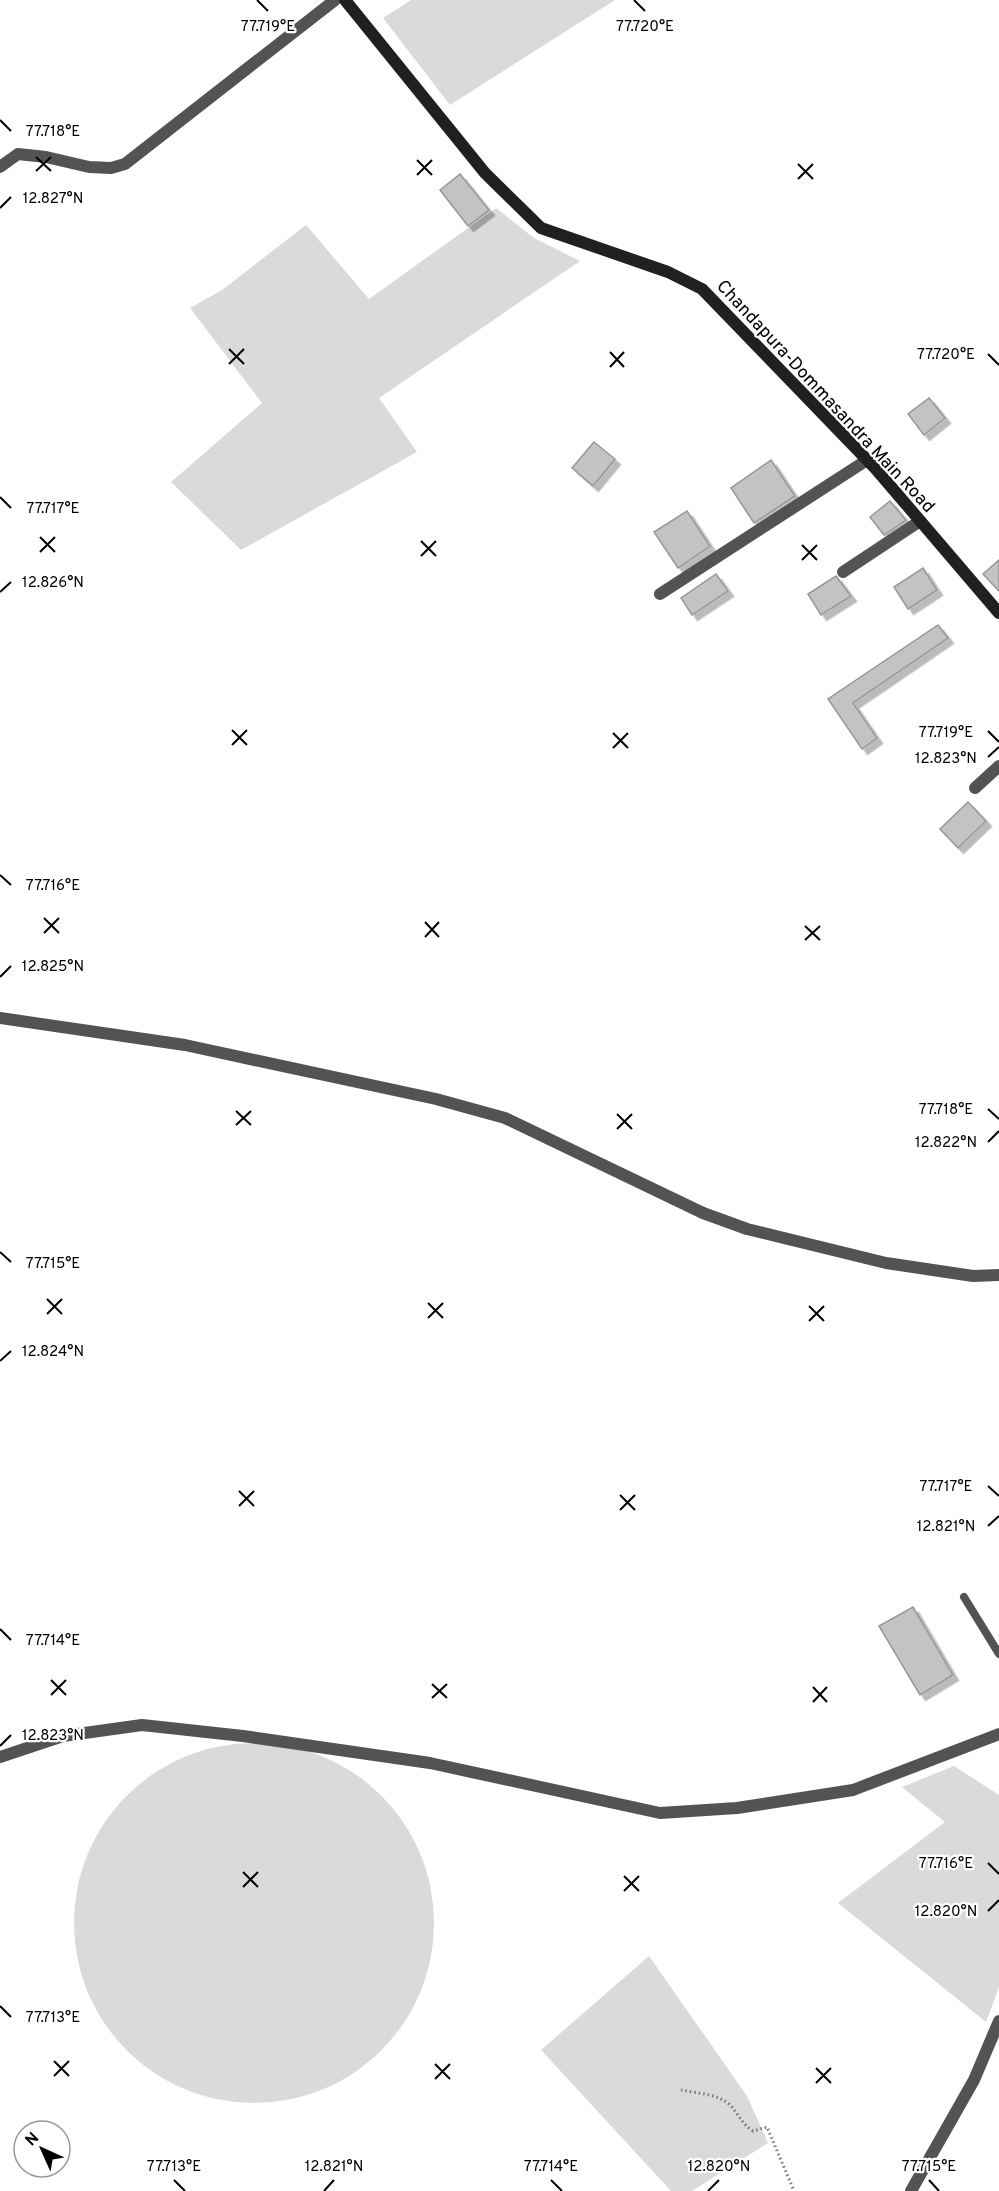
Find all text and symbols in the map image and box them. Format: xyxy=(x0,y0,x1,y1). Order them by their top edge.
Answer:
text: 77.719°E xyxy=(241,18,295,37)
text: 77.720°E xyxy=(616,18,674,37)
text: 77.718°E xyxy=(26,123,80,142)
text: 12.827°N xyxy=(23,190,83,209)
street label: Chandapura-Dommasandra Main Road xyxy=(711,276,939,518)
text: 77.720°E xyxy=(917,346,975,365)
text: 77.717°E xyxy=(26,500,80,519)
text: 12.826°N xyxy=(22,574,84,593)
text: 77.719°E xyxy=(919,724,973,743)
text: 12.823°N xyxy=(915,750,977,769)
text: 77.716°E xyxy=(26,877,80,896)
text: 12.825°N xyxy=(22,958,84,977)
text: 77.718°E xyxy=(919,1101,973,1120)
text: 12.822°N xyxy=(915,1134,977,1153)
text: 77.715°E xyxy=(26,1255,80,1274)
text: 12.824°N xyxy=(22,1343,84,1362)
text: 77.717°E xyxy=(919,1478,973,1497)
text: 12.821°N xyxy=(917,1518,975,1537)
text: 77.714°E xyxy=(26,1632,80,1651)
text: 12.823°N xyxy=(22,1727,84,1746)
text: 77.716°E xyxy=(919,1855,973,1874)
text: 12.820°N xyxy=(915,1903,977,1922)
text: 77.713°E xyxy=(26,2009,80,2028)
north arrow xyxy=(12,2119,72,2179)
text: N xyxy=(22,2129,44,2151)
text: 77.713°E xyxy=(147,2158,201,2177)
text: 12.821°N xyxy=(305,2158,363,2177)
text: 77.714°E xyxy=(524,2158,578,2177)
text: 12.820°N xyxy=(688,2158,750,2177)
text: 77.715°E xyxy=(902,2158,956,2177)

